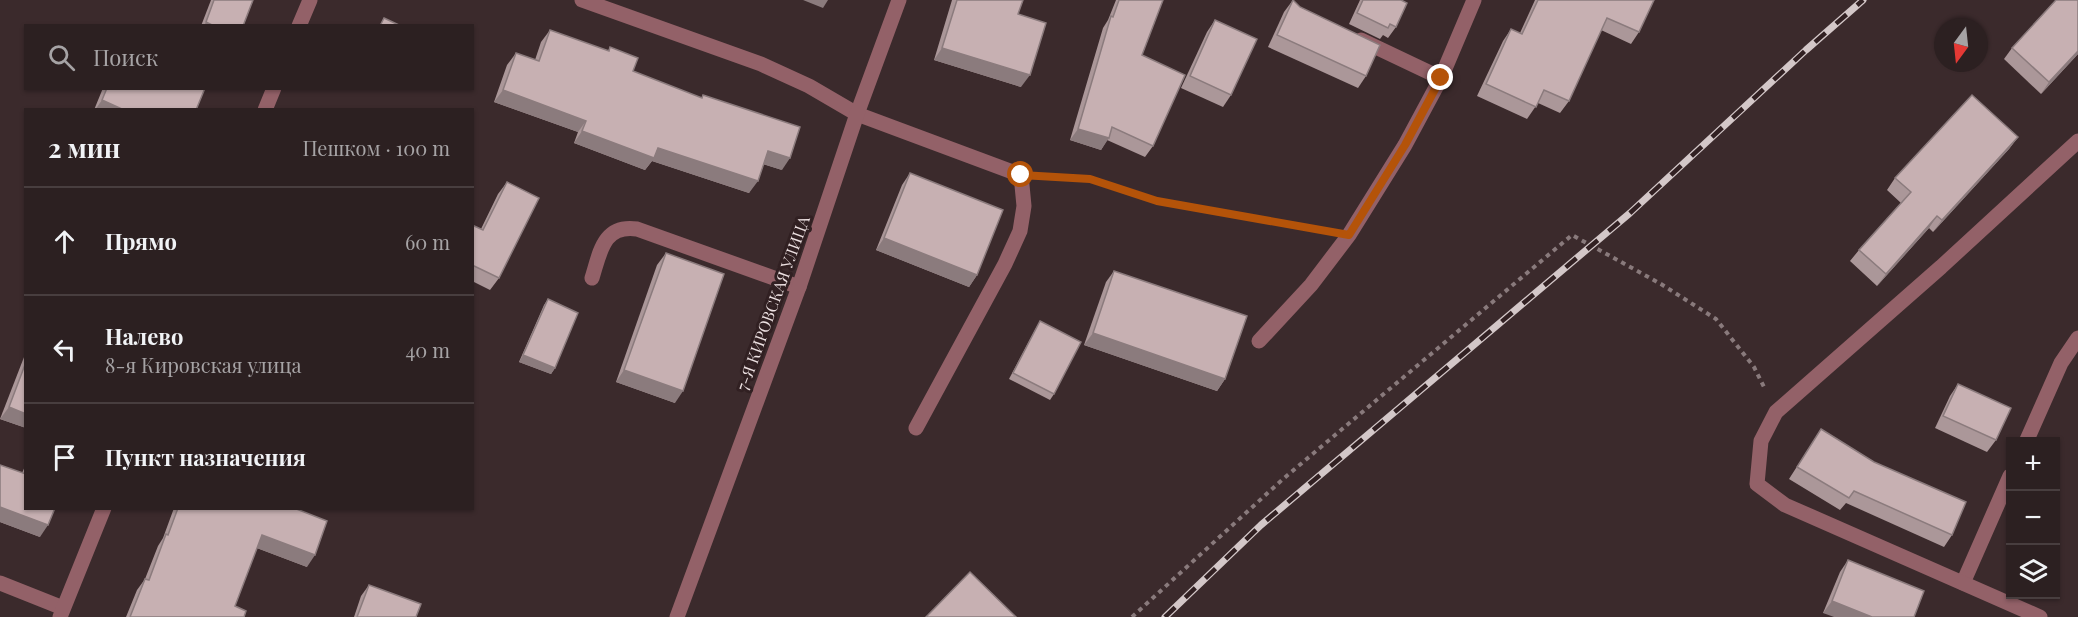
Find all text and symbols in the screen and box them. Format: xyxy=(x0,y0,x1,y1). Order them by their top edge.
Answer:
north arrow xyxy=(1934,18,1988,72)
search box xyxy=(24,24,474,90)
icon: search xyxy=(45,41,78,74)
text: Поиск xyxy=(93,42,158,72)
route end xyxy=(1427,64,1453,90)
text: 2 мин xyxy=(48,130,120,165)
text: Пешком · 100 m xyxy=(303,134,450,161)
route start xyxy=(1007,161,1033,187)
street label: 7-Я КИРОВСКАЯ УЛИЦА xyxy=(731,212,814,393)
icon: ahead xyxy=(48,225,81,258)
text: Прямо xyxy=(105,226,177,256)
text: 60 m xyxy=(405,228,450,255)
text: Налево xyxy=(105,321,183,351)
icon: left xyxy=(48,333,81,366)
text: 40 m xyxy=(405,336,450,363)
text: 8-я Кировская улица xyxy=(105,351,302,378)
map controls xyxy=(2006,437,2060,599)
button: + xyxy=(2006,437,2060,491)
icon: arrive xyxy=(48,441,81,474)
text: Пункт назначения xyxy=(105,442,306,472)
button: − xyxy=(2006,491,2060,545)
button: layers xyxy=(2006,545,2060,599)

